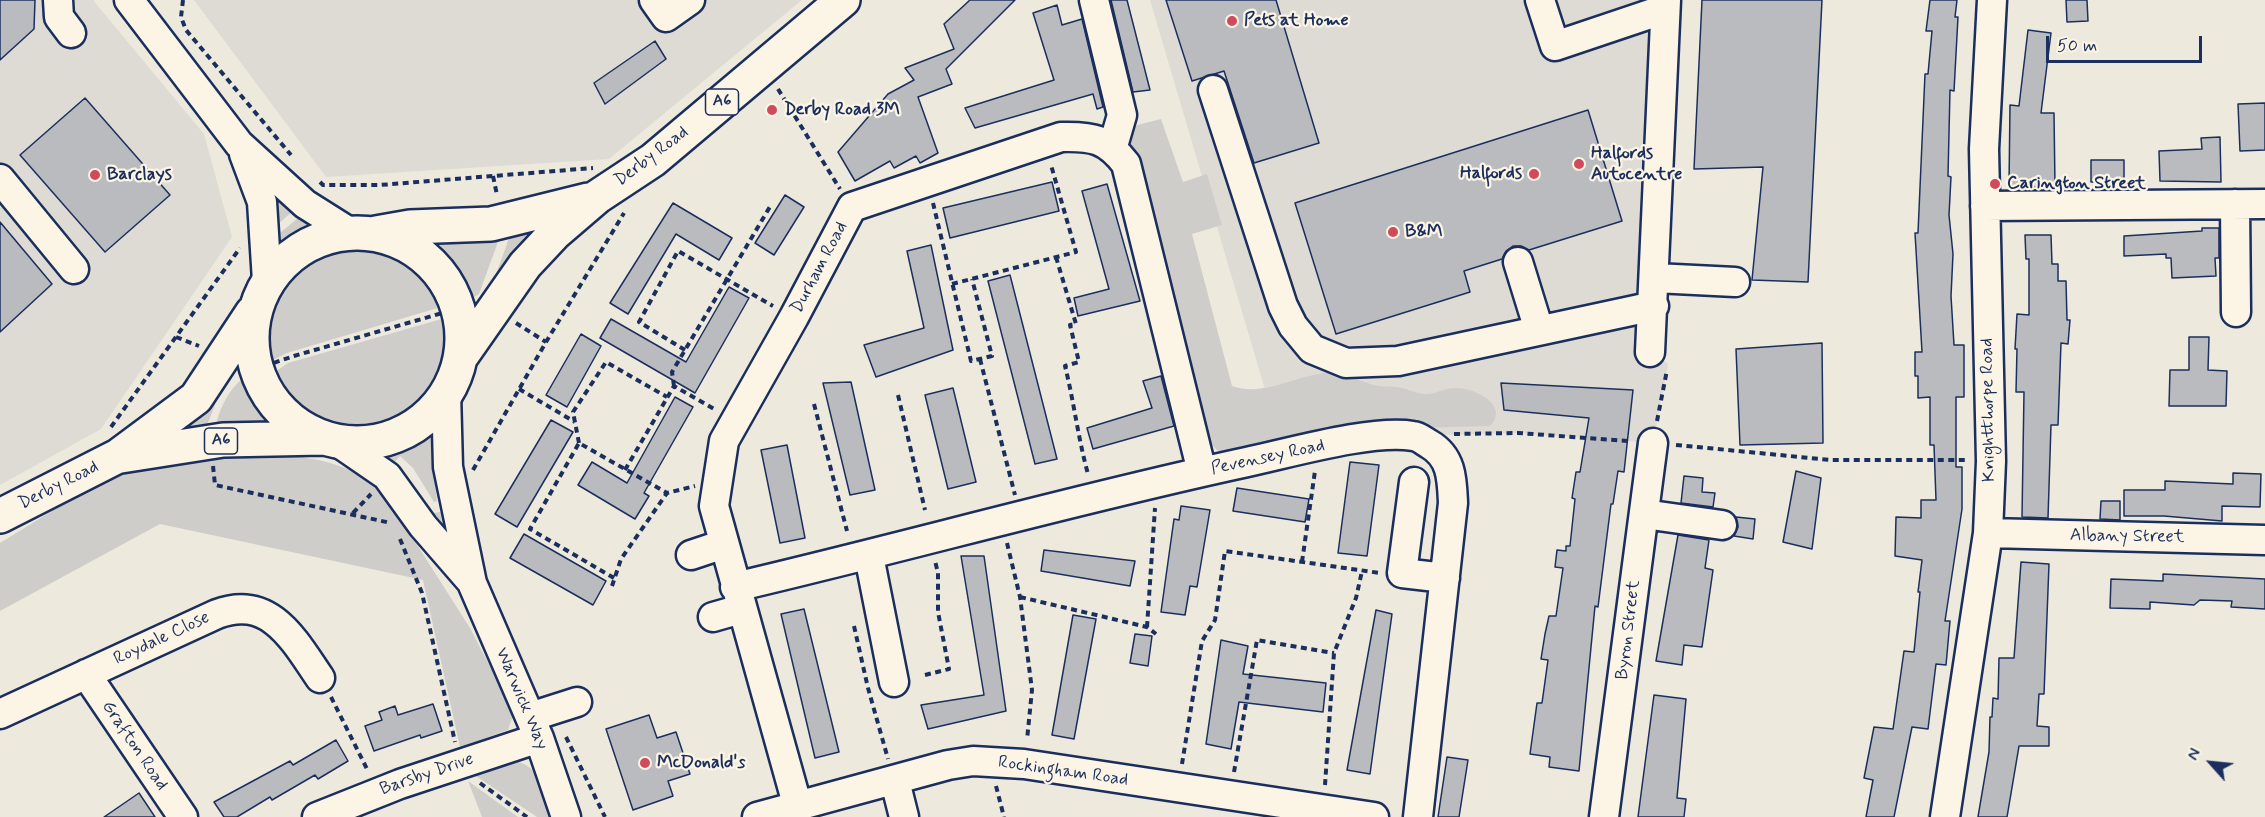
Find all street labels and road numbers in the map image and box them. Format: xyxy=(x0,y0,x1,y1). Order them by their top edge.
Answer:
road number: A6 xyxy=(706,89,738,115)
street label: Derby Road xyxy=(611,122,693,192)
street label: Durham Road xyxy=(787,218,853,318)
street label: Knightthorpe Road xyxy=(1977,338,2001,482)
road number: A6 xyxy=(204,428,238,454)
street label: Pevensey Road xyxy=(1209,435,1327,481)
street label: Derby Road xyxy=(15,457,103,515)
street label: Albany Street xyxy=(2070,525,2184,549)
street label: Byron Street xyxy=(1612,579,1646,681)
street label: Roydale Close xyxy=(111,607,213,671)
street label: Warwick Way xyxy=(490,645,552,753)
street label: Grafton Road xyxy=(96,697,172,795)
street label: Barsby Drive xyxy=(377,749,477,801)
street label: Rockingham Road xyxy=(997,752,1129,792)

